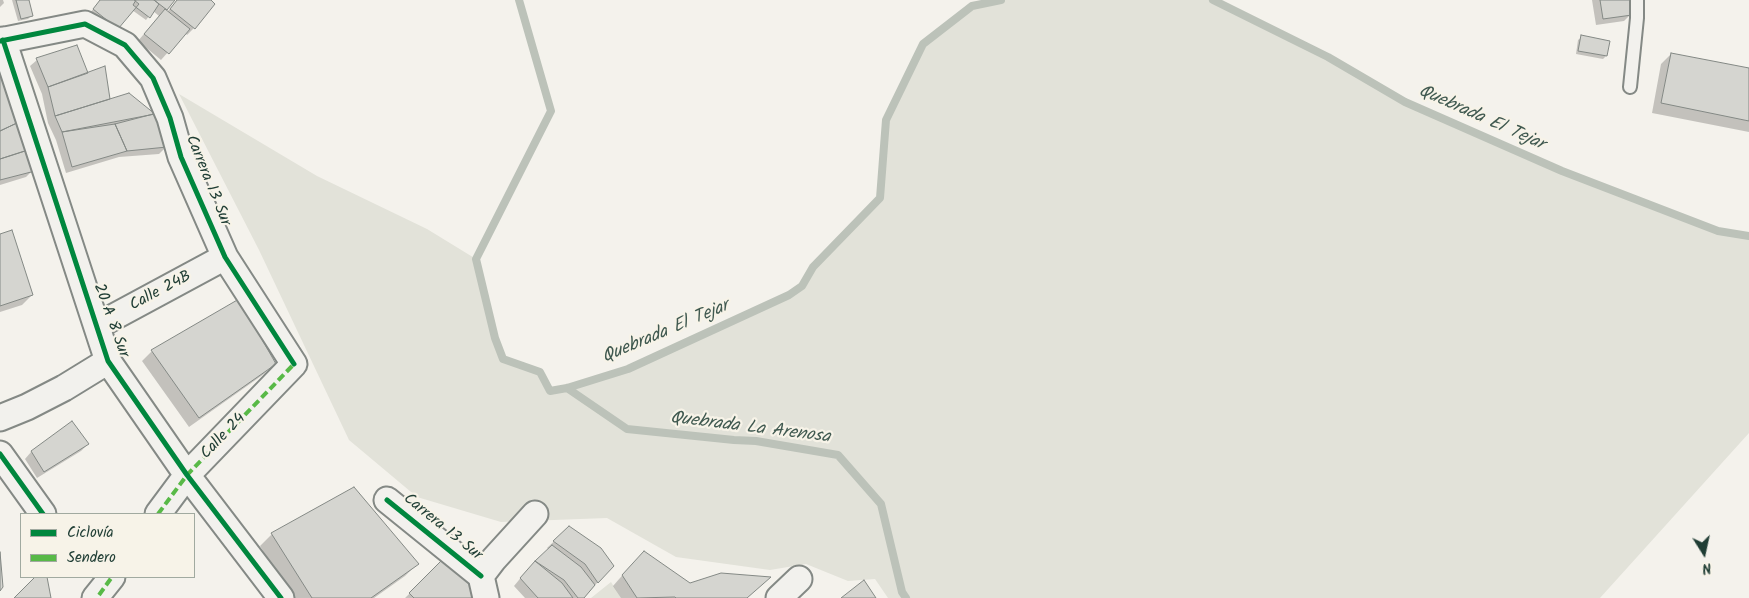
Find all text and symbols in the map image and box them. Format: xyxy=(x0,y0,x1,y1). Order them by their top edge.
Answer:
water label: Quebrada El Tejar xyxy=(1415,82,1547,156)
street label: Carrera 13 Sur xyxy=(180,133,234,229)
street label: Calle 24B xyxy=(127,268,195,316)
street label: 20 A 8 Sur xyxy=(88,281,132,361)
water label: Quebrada El Tejar xyxy=(599,297,733,369)
water label: Quebrada La Arenosa xyxy=(669,408,831,450)
street label: Calle 24 xyxy=(197,410,251,464)
street label: Carrera 13 Sur xyxy=(399,490,485,566)
legend xyxy=(20,513,195,578)
text: Ciclovía xyxy=(67,521,114,545)
north arrow xyxy=(1679,528,1729,578)
text: Sendero xyxy=(67,546,116,570)
text: N xyxy=(1700,556,1713,579)

